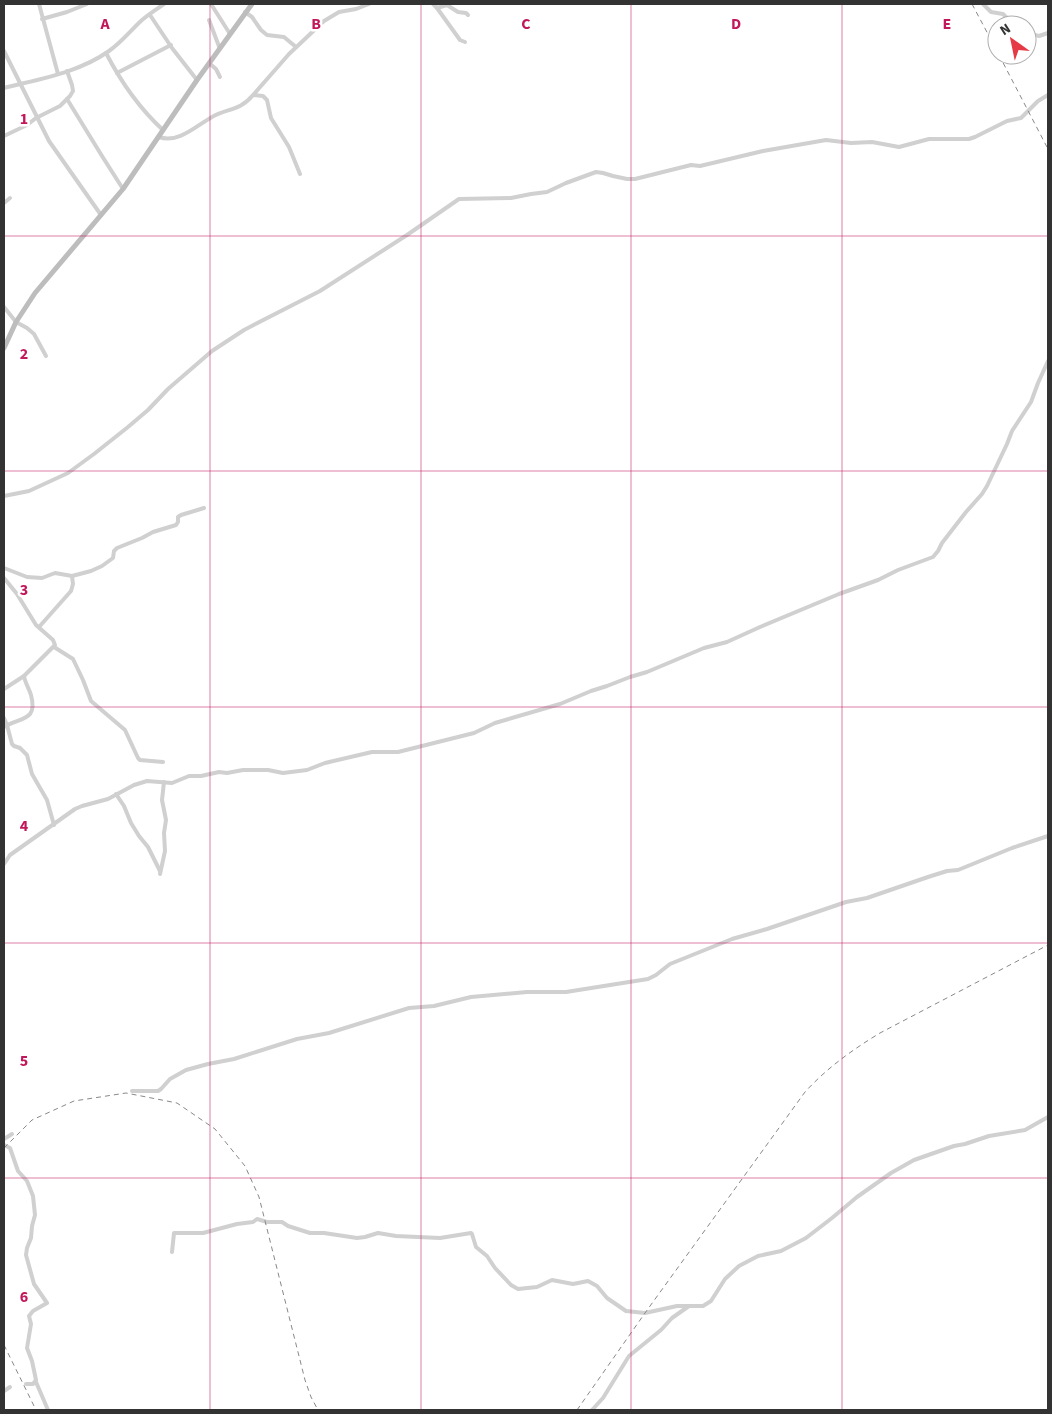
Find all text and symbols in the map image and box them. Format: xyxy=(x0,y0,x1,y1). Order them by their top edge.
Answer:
text: A xyxy=(99,13,110,35)
text: B xyxy=(311,13,321,35)
text: C xyxy=(521,13,531,35)
text: D xyxy=(731,13,741,35)
text: E xyxy=(943,13,951,35)
north arrow xyxy=(987,15,1037,65)
text: N xyxy=(996,19,1015,41)
text: 1 xyxy=(20,108,28,130)
text: 2 xyxy=(20,343,28,365)
text: 3 xyxy=(20,579,28,601)
text: 4 xyxy=(20,815,29,837)
text: 5 xyxy=(20,1050,28,1072)
text: 6 xyxy=(20,1286,28,1308)

